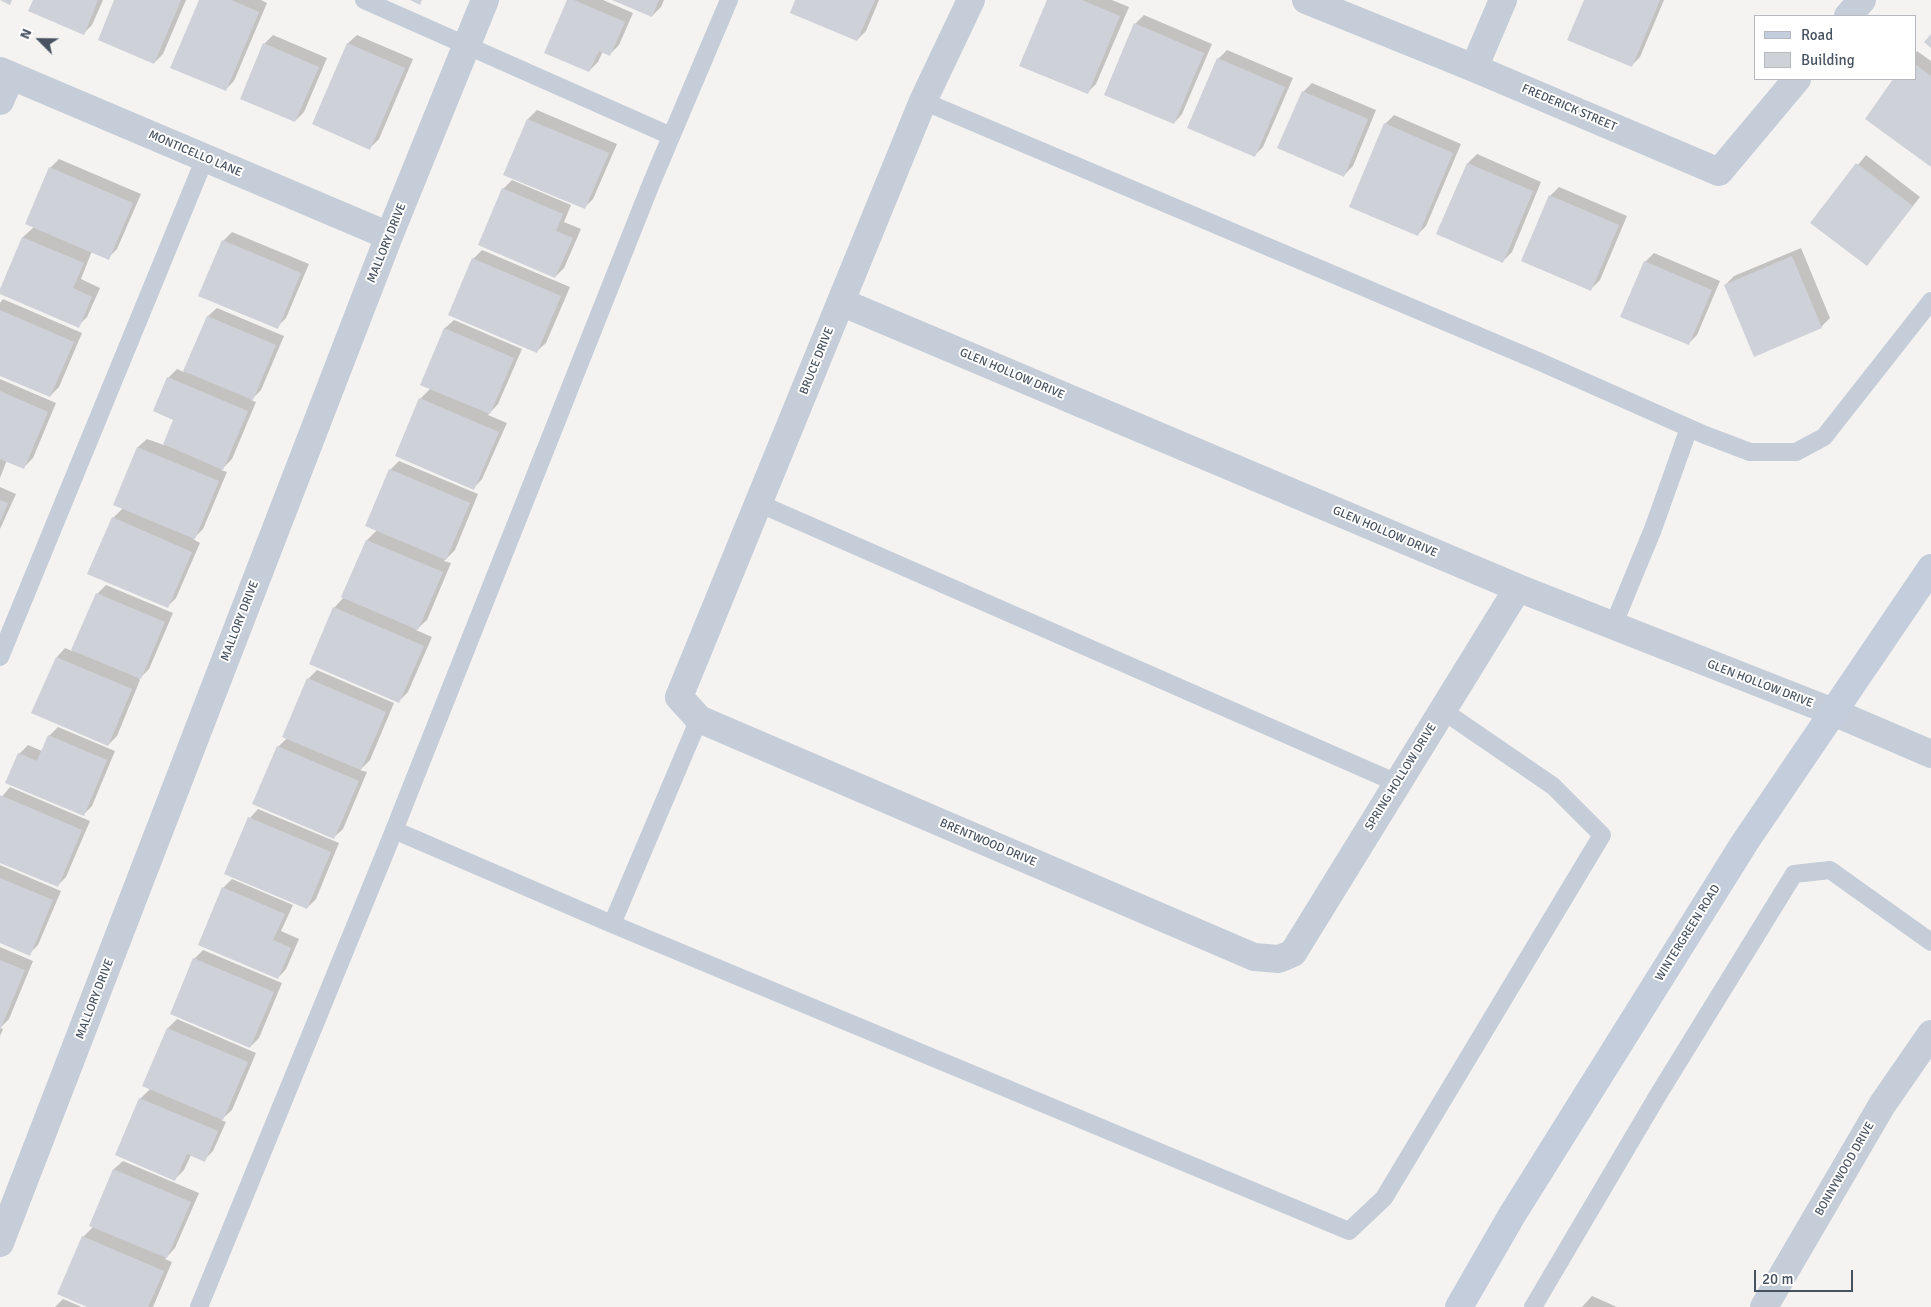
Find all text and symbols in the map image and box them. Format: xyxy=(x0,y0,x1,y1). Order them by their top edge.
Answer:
north arrow xyxy=(15,15,65,65)
legend xyxy=(1754,15,1916,80)
text: N xyxy=(16,26,35,42)
text: Road xyxy=(1801,26,1833,44)
text: Building xyxy=(1801,51,1855,69)
street label: FREDERICK STREET xyxy=(1519,82,1619,134)
street label: MONTICELLO LANE xyxy=(146,128,244,180)
street label: MALLORY DRIVE xyxy=(364,201,410,285)
street label: BRUCE DRIVE xyxy=(797,325,837,397)
street label: GLEN HOLLOW DRIVE xyxy=(957,345,1067,403)
street label: GLEN HOLLOW DRIVE xyxy=(1330,503,1440,561)
street label: MALLORY DRIVE xyxy=(218,579,262,663)
street label: GLEN HOLLOW DRIVE xyxy=(1705,657,1815,711)
street label: SPRING HOLLOW DRIVE xyxy=(1362,721,1440,833)
street label: BRENTWOOD DRIVE xyxy=(937,816,1039,870)
street label: WINTERGREEN ROAD xyxy=(1653,882,1723,984)
street label: MALLORY DRIVE xyxy=(73,957,117,1041)
street label: BONNYWOOD DRIVE xyxy=(1812,1120,1878,1218)
scale bar xyxy=(1756,1260,1855,1292)
text: 20 m xyxy=(1762,1270,1793,1288)

